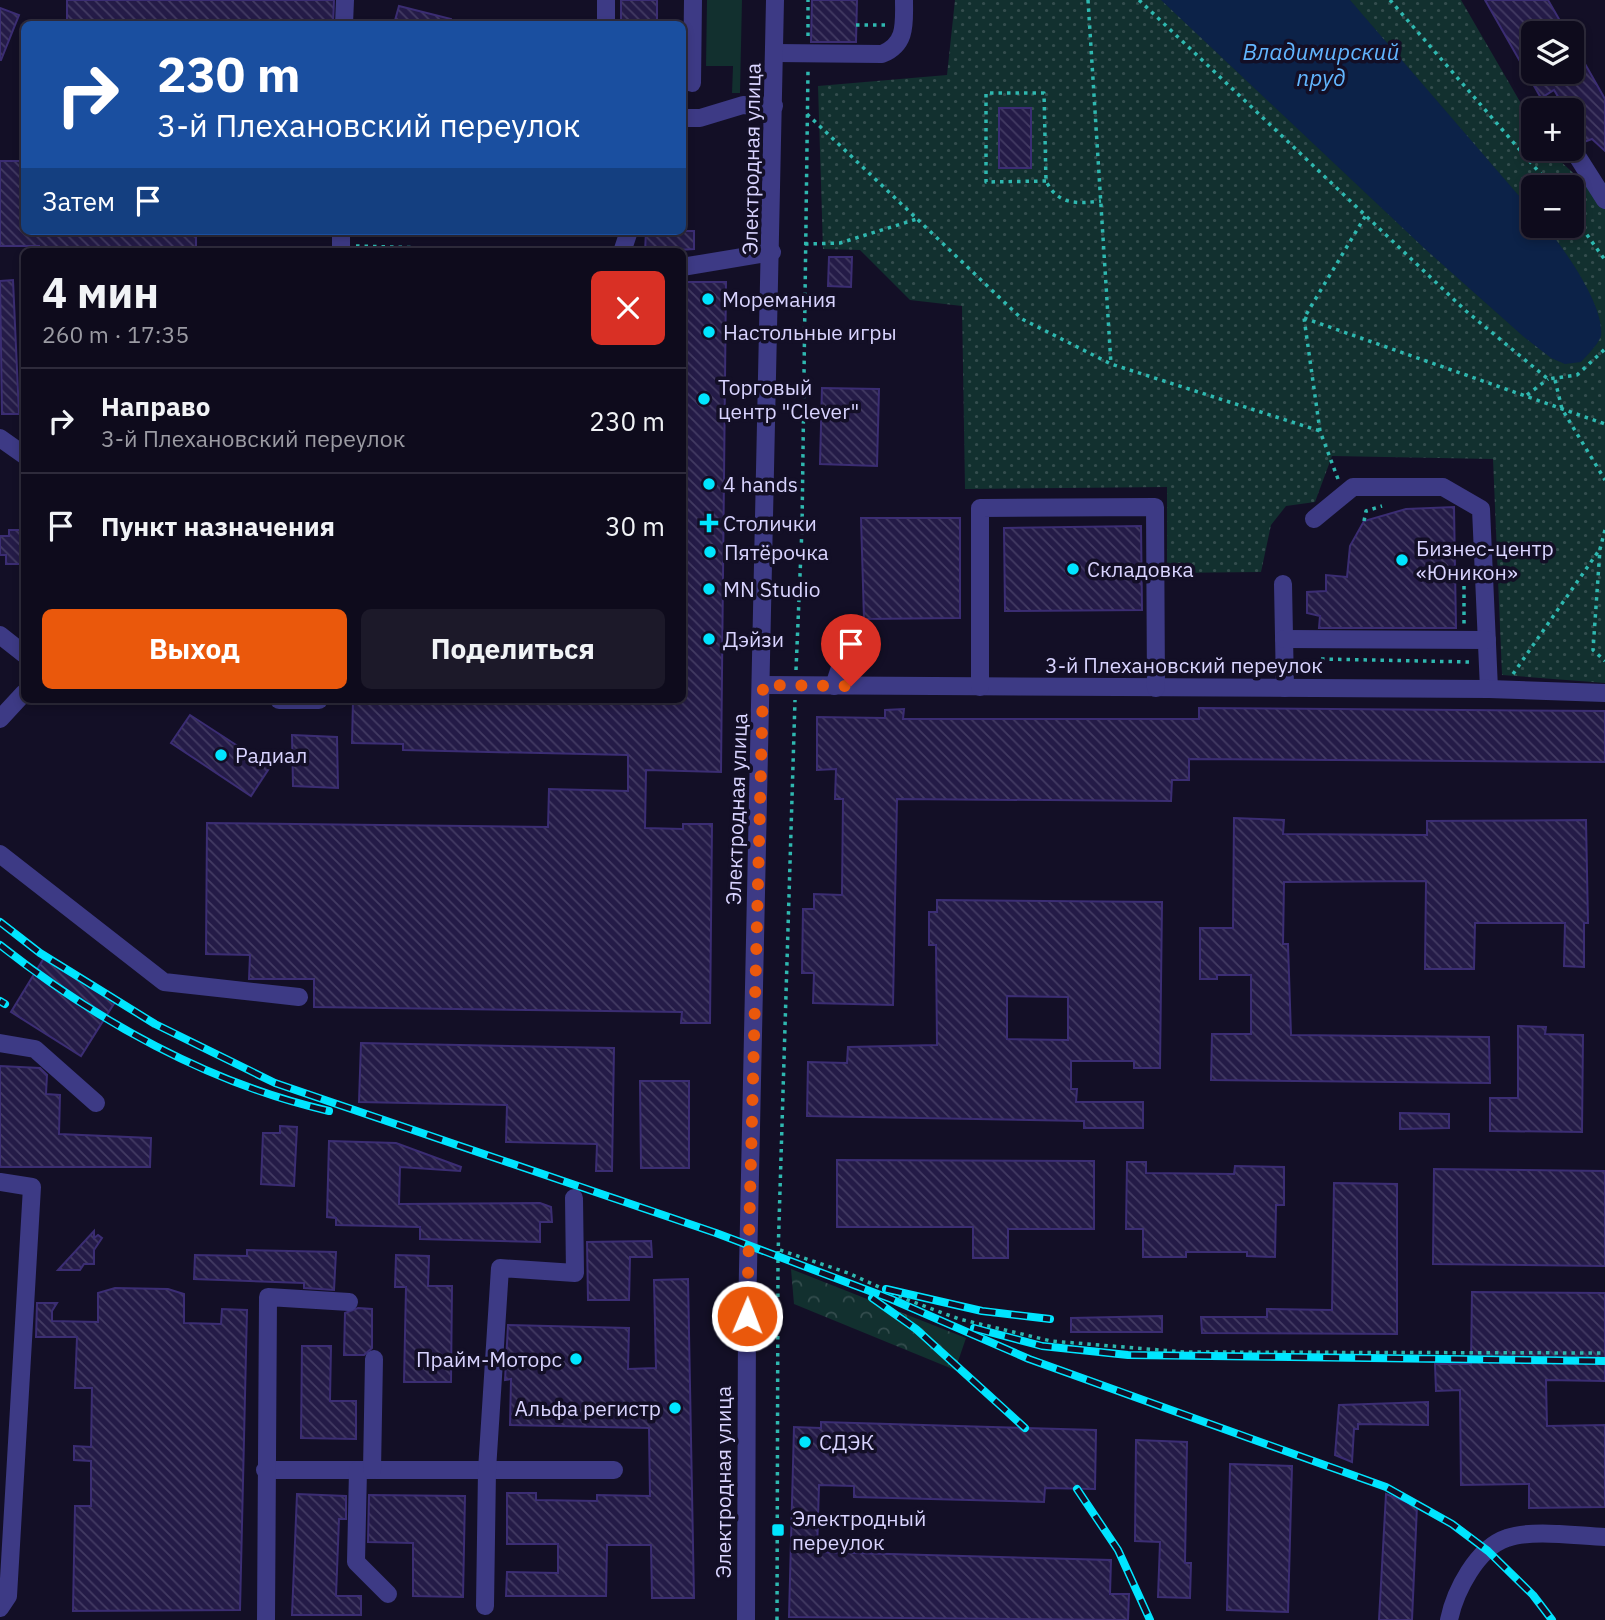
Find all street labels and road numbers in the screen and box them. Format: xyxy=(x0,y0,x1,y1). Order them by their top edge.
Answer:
street label: Электродная улица xyxy=(735,63,767,255)
street label: 3-й Плехановский переулок xyxy=(1045,651,1323,679)
street label: Электродная улица xyxy=(719,712,753,906)
street label: Электродная улица xyxy=(709,1386,737,1578)

